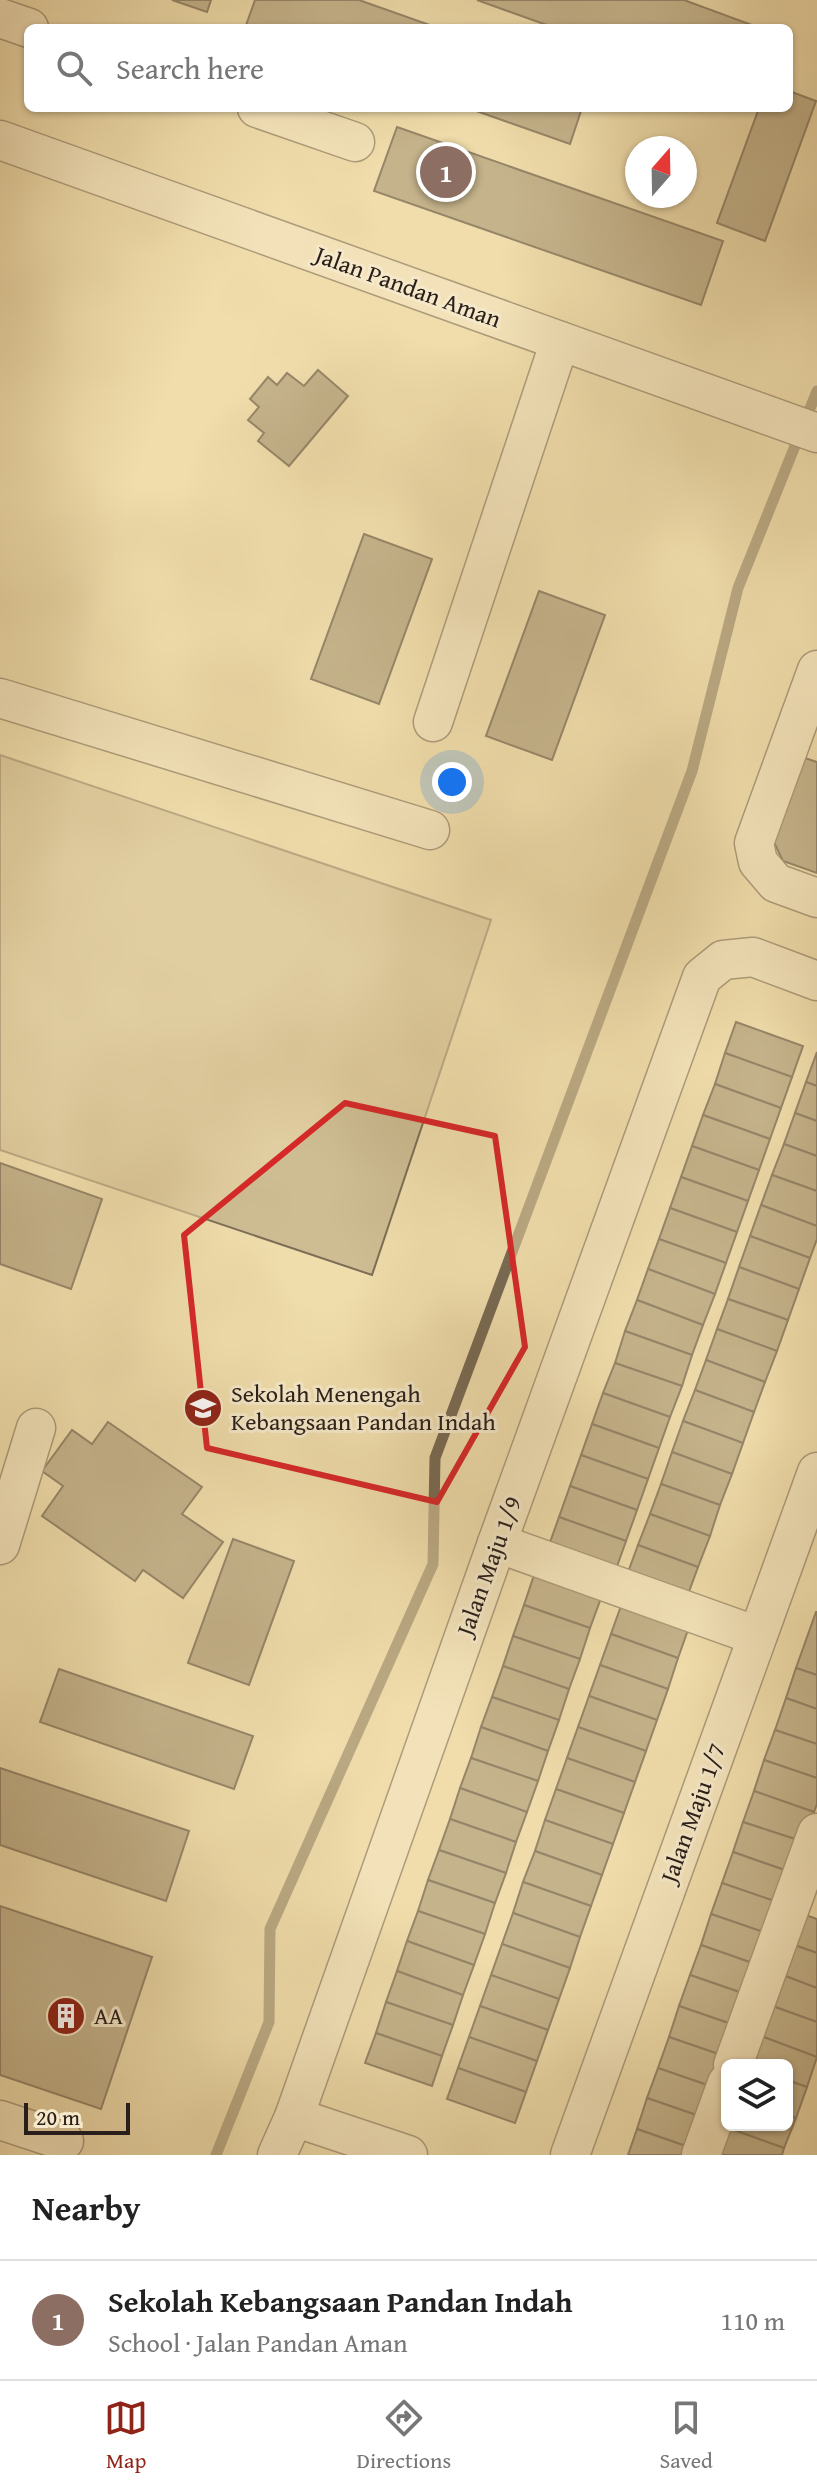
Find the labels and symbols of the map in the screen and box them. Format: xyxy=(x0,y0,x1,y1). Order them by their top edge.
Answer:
north arrow xyxy=(625,136,697,208)
pin: 1 xyxy=(420,142,472,202)
street label: Jalan Pandan Aman xyxy=(308,236,506,337)
your location xyxy=(432,762,472,802)
place label: Sekolah Menengah Kebangsaan Pandan Indah xyxy=(231,1376,496,1439)
school or university icon: Sekolah Menengah Kebangsaan Pandan Indah xyxy=(182,1387,224,1429)
street label: Jalan Maju 1/9 xyxy=(446,1491,530,1643)
street label: Jalan Maju 1/7 xyxy=(650,1738,734,1890)
building icon: AA xyxy=(45,1995,87,2037)
place label: AA xyxy=(94,1998,124,2033)
scale bar xyxy=(24,2099,130,2135)

